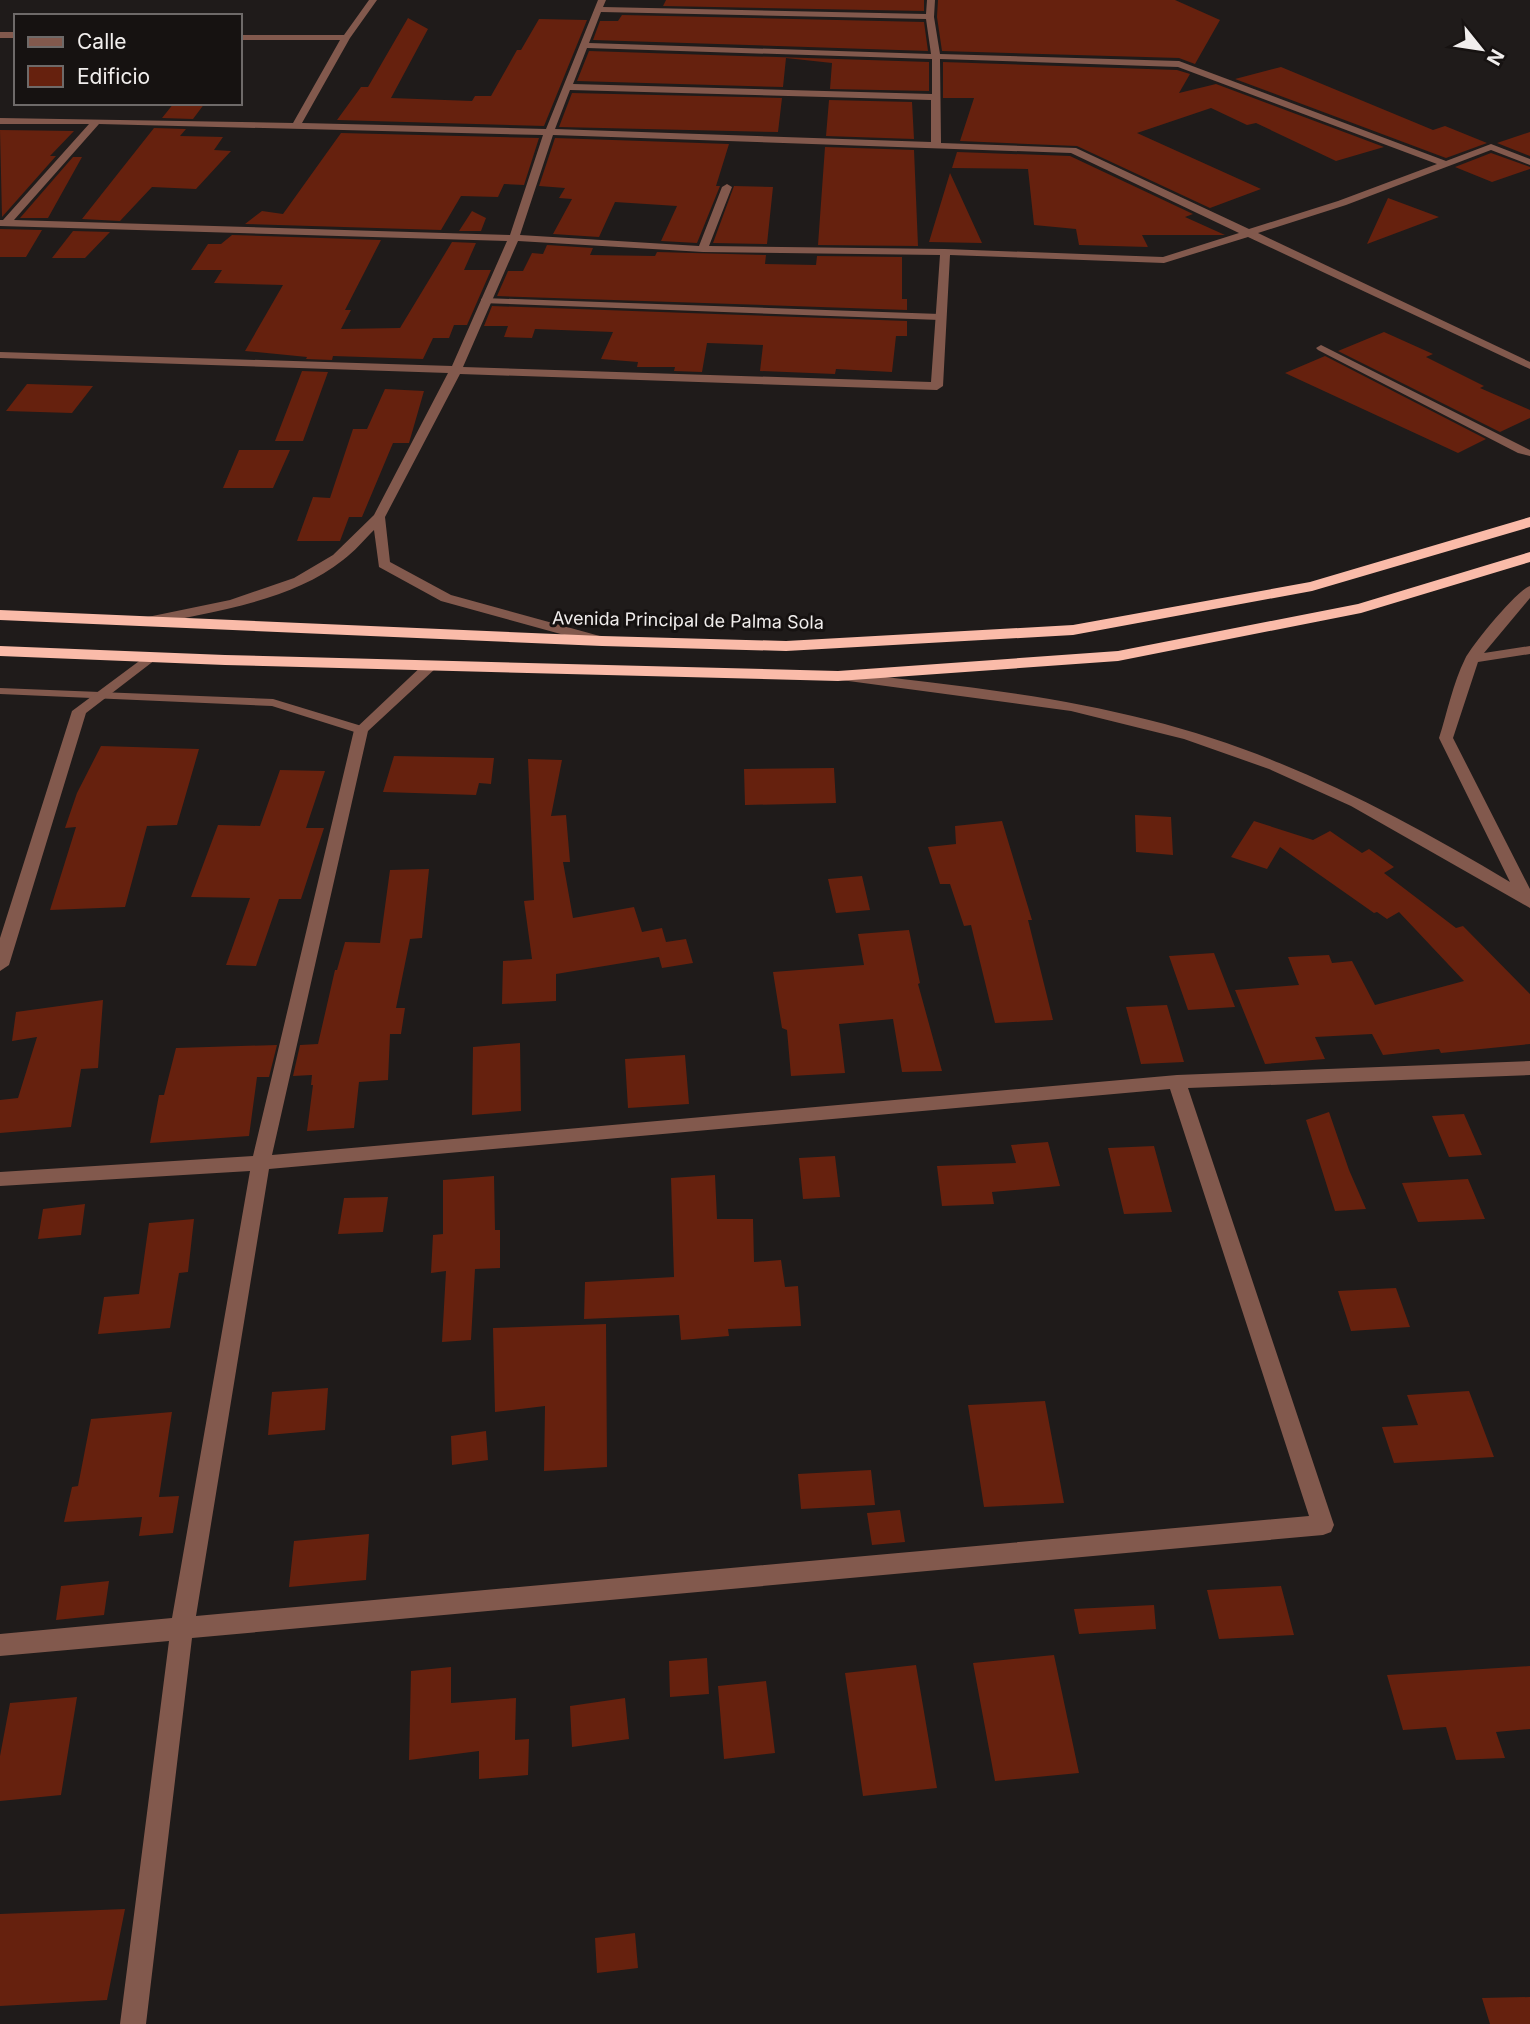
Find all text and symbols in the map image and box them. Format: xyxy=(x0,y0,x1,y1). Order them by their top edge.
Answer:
legend xyxy=(14,14,242,105)
north arrow xyxy=(1446,14,1516,84)
text: Calle xyxy=(77,29,127,54)
text: N xyxy=(1482,45,1509,69)
text: Edificio xyxy=(77,64,150,89)
street label: Avenida Principal de Palma Sola xyxy=(552,607,824,633)

